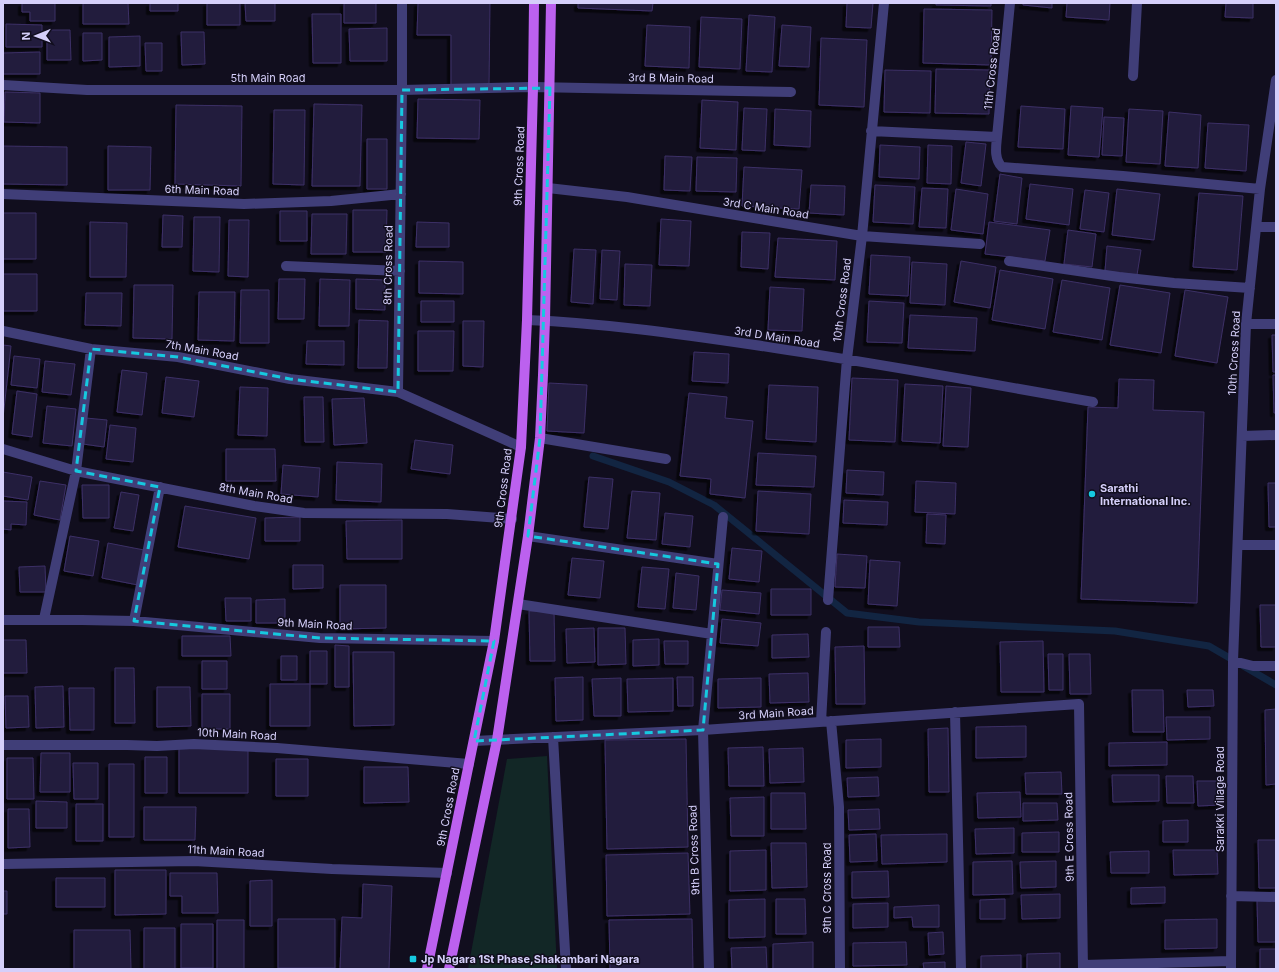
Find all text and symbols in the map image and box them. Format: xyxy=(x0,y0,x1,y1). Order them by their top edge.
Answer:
north arrow xyxy=(16,16,56,56)
street label: 11th Cross Road xyxy=(981,27,1003,111)
text: N xyxy=(19,32,33,40)
street label: 3rd B Main Road xyxy=(628,70,714,86)
street label: 5th Main Road xyxy=(231,71,305,85)
street label: 9th Cross Road xyxy=(511,126,527,206)
street label: 6th Main Road xyxy=(164,182,240,198)
street label: 3rd C Main Road xyxy=(722,194,810,222)
street label: 8th Cross Road xyxy=(380,225,396,305)
street label: 10th Cross Road xyxy=(830,257,854,343)
street label: 10th Cross Road xyxy=(1225,310,1243,396)
street label: 3rd D Main Road xyxy=(733,323,821,351)
street label: 7th Main Road xyxy=(164,337,240,363)
street label: 9th Cross Road xyxy=(491,447,515,529)
street label: 8th Main Road xyxy=(218,480,294,506)
place label: Sarathi International Inc. xyxy=(1100,481,1191,508)
marker: Sarathi International Inc. xyxy=(1087,489,1097,499)
street label: 9th Main Road xyxy=(277,615,353,633)
street label: 3rd Main Road xyxy=(738,703,814,723)
street label: 10th Main Road xyxy=(197,725,277,743)
street label: Sarakki Village Road xyxy=(1213,746,1227,852)
street label: 9th Cross Road xyxy=(433,766,463,848)
street label: 9th E Cross Road xyxy=(1061,792,1077,882)
street label: 9th B Cross Road xyxy=(685,805,703,895)
street label: 11th Main Road xyxy=(187,842,265,860)
street label: 9th C Cross Road xyxy=(820,842,834,934)
place label: Jp Nagara 1St Phase,Shakambari Nagara xyxy=(421,952,639,966)
marker: Jp Nagara 1St Phase,Shakambari Nagara xyxy=(408,954,418,964)

